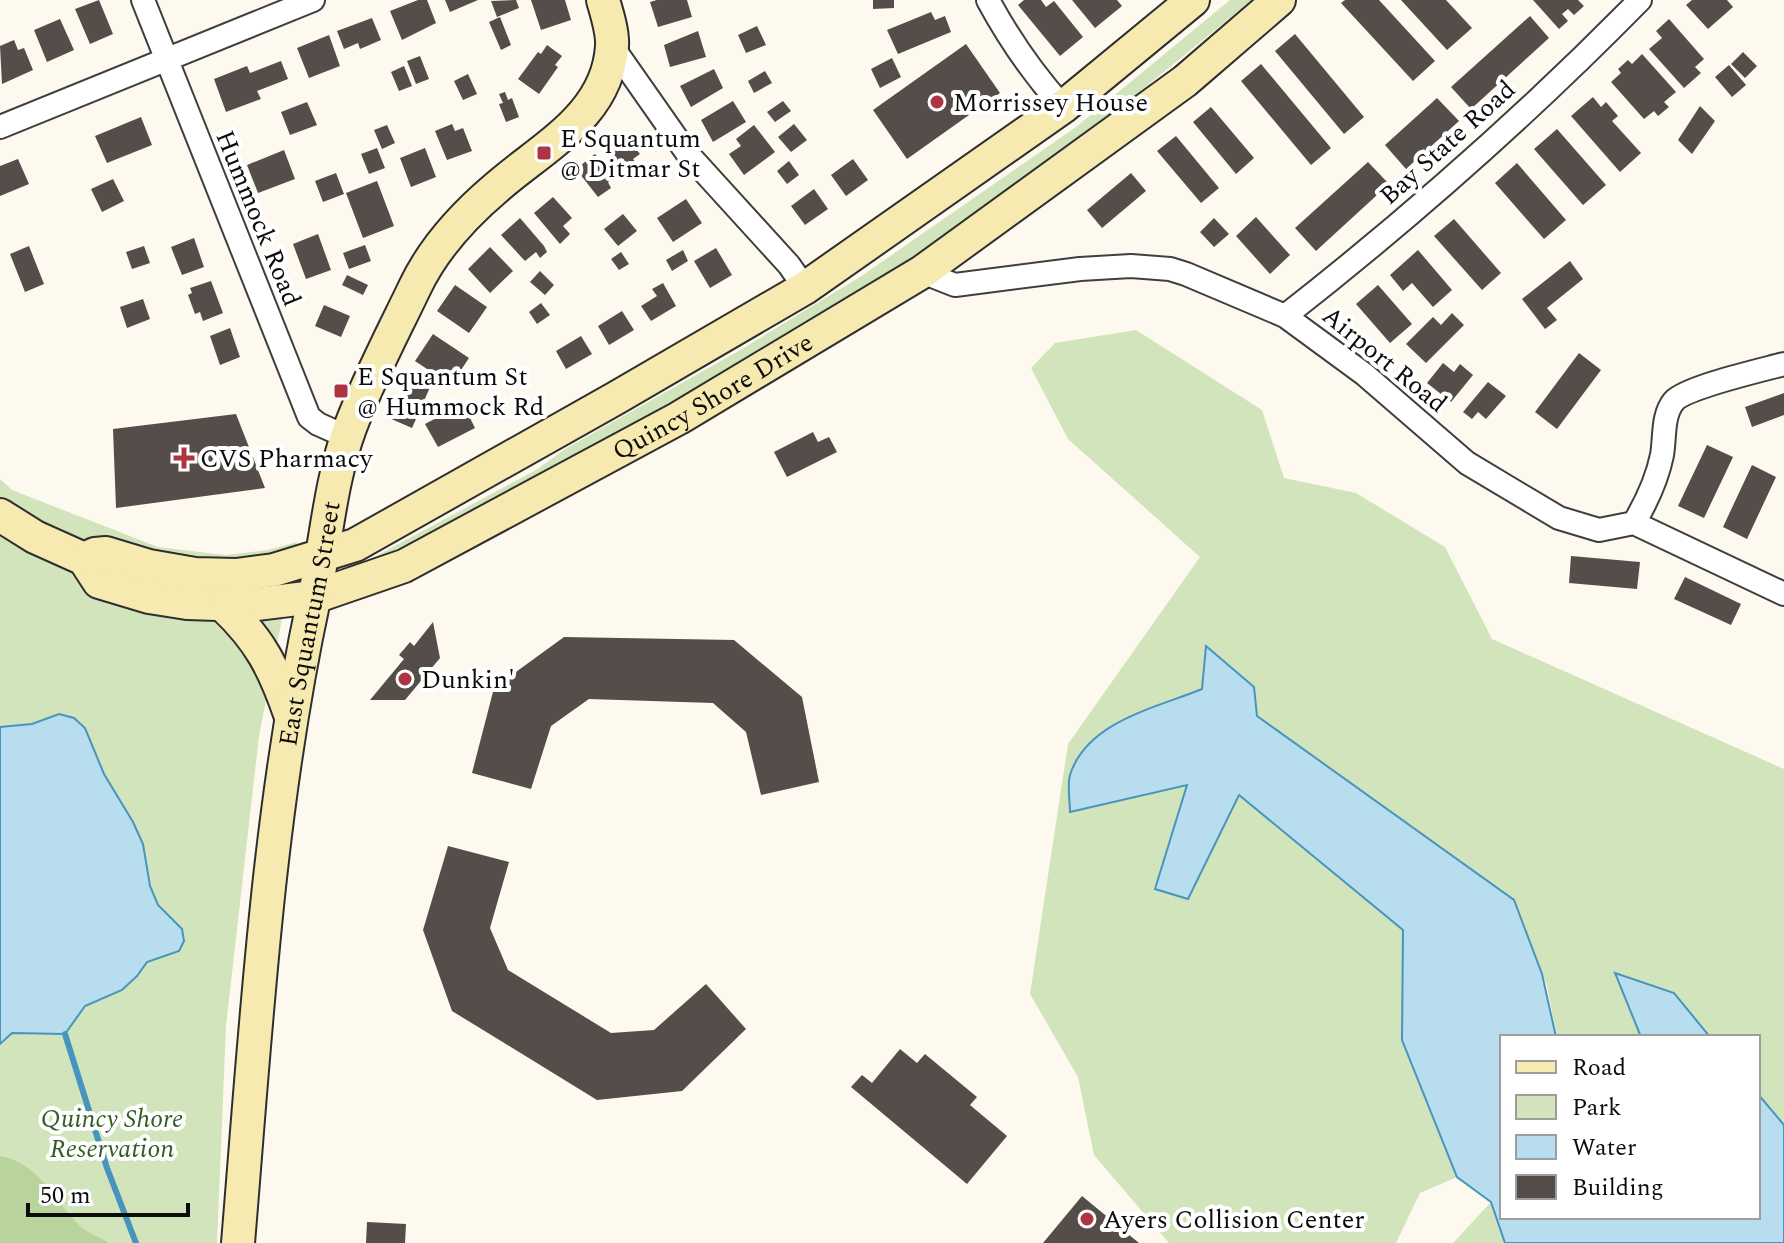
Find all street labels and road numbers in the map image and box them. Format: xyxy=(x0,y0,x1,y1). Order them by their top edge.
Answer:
street label: Bay State Road xyxy=(1371,70,1525,215)
street label: Hummock Road xyxy=(205,124,312,312)
street label: Airport Road xyxy=(1313,297,1456,423)
street label: Quincy Shore Drive xyxy=(605,323,821,471)
street label: East Squantum Street xyxy=(268,498,352,749)

